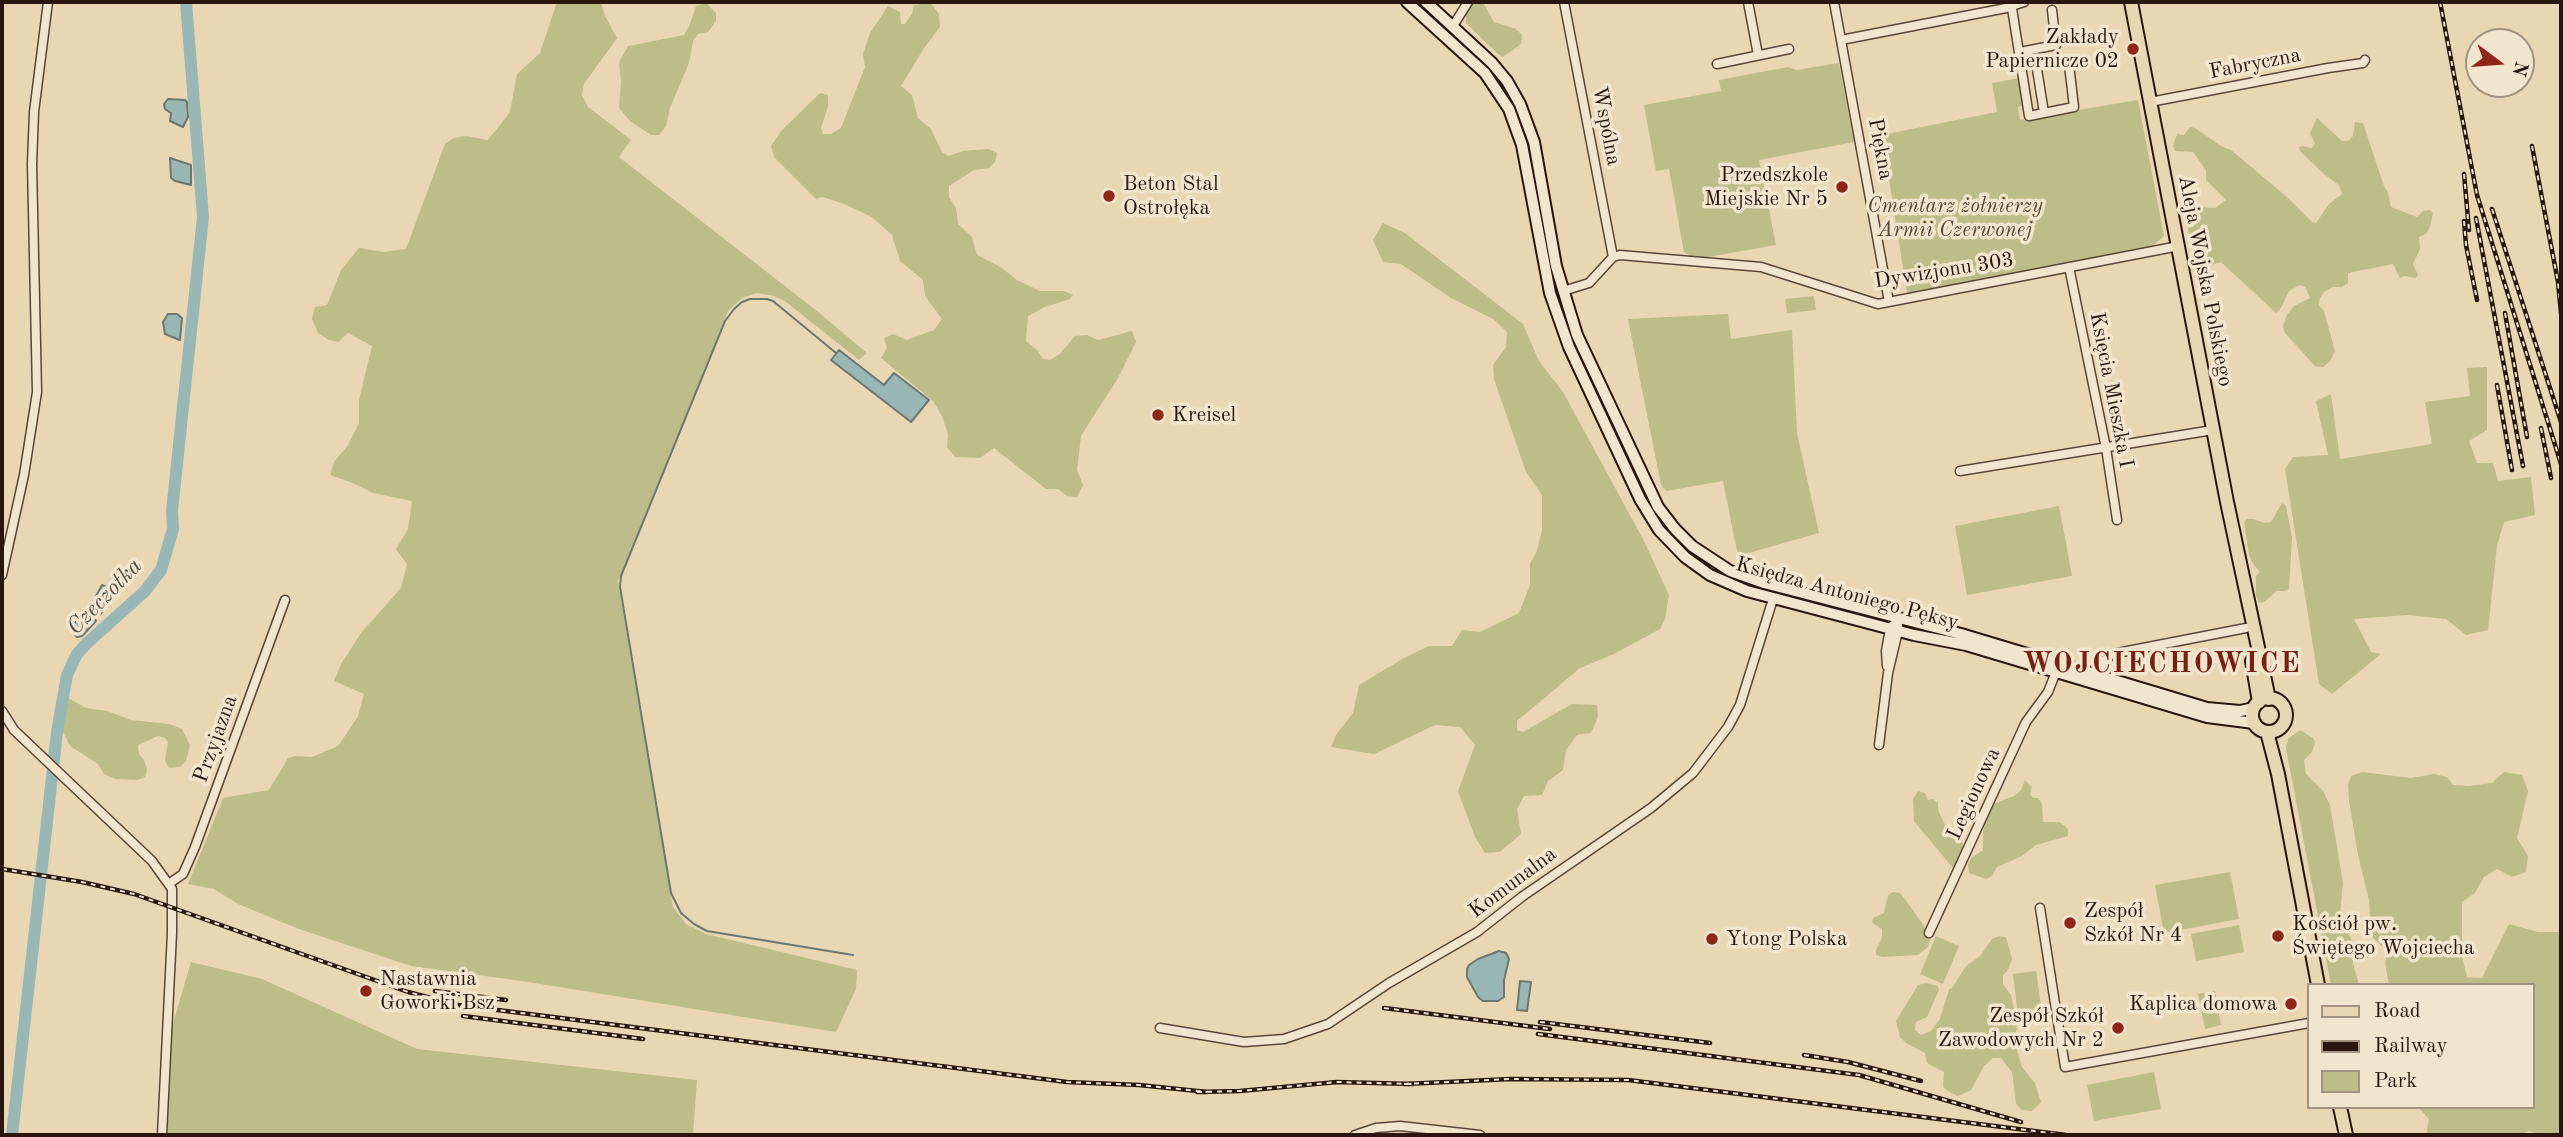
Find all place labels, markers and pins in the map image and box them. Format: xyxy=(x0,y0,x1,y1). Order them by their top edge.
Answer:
place label: Zakłady Papiernicze 02 xyxy=(1985,24,2119,74)
marker: Zakłady Papiernicze 02 xyxy=(2125,41,2141,57)
place label: Przedszkole Miejskie Nr 5 xyxy=(1704,162,1828,212)
place label: Beton Stal Ostrołęka xyxy=(1123,171,1219,221)
marker: Przedszkole Miejskie Nr 5 xyxy=(1834,179,1850,195)
marker: Beton Stal Ostrołęka xyxy=(1101,188,1117,204)
place label: Kreisel xyxy=(1172,402,1236,428)
marker: Kreisel xyxy=(1150,407,1166,423)
place label: Zespół Szkół Nr 4 xyxy=(2084,898,2182,948)
place label: Kościół pw. Świętego Wojciecha xyxy=(2292,911,2474,961)
marker: Zespół Szkół Nr 4 xyxy=(2062,915,2078,931)
place label: Ytong Polska xyxy=(1726,926,1847,952)
marker: Kościół pw. Świętego Wojciecha xyxy=(2270,928,2286,944)
marker: Ytong Polska xyxy=(1704,931,1720,947)
place label: Nastawnia Goworki Bsz xyxy=(380,966,495,1016)
marker: Nastawnia Goworki Bsz xyxy=(358,983,374,999)
place label: Kaplica domowa xyxy=(2129,991,2277,1017)
marker: Kaplica domowa xyxy=(2283,996,2299,1012)
place label: Zespół Szkół Zawodowych Nr 2 xyxy=(1938,1003,2104,1053)
marker: Zespół Szkół Zawodowych Nr 2 xyxy=(2110,1020,2126,1036)

